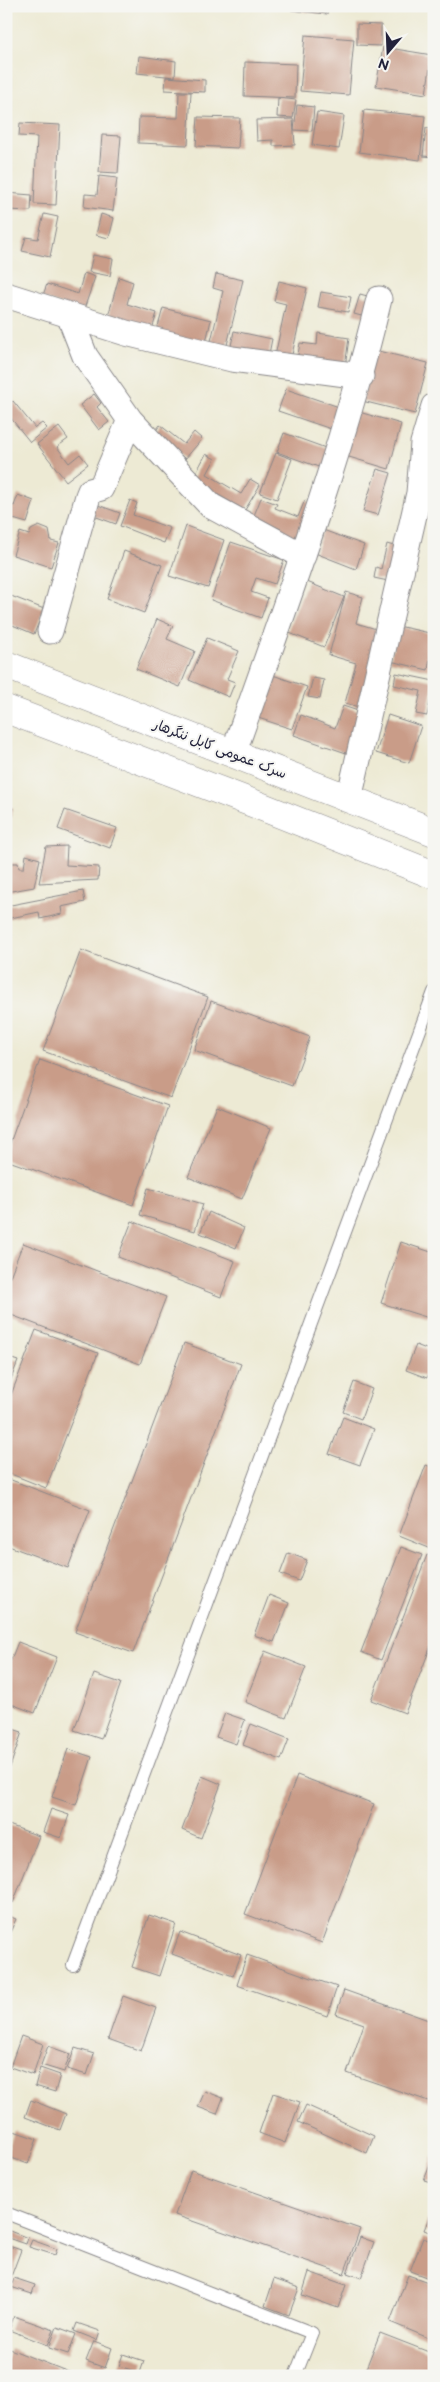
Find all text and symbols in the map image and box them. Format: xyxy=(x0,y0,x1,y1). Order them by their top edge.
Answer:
north arrow xyxy=(362,28,412,78)
text: N xyxy=(376,54,392,74)
street label: سرک عمومی کابل ننگرهار xyxy=(150,715,289,782)

